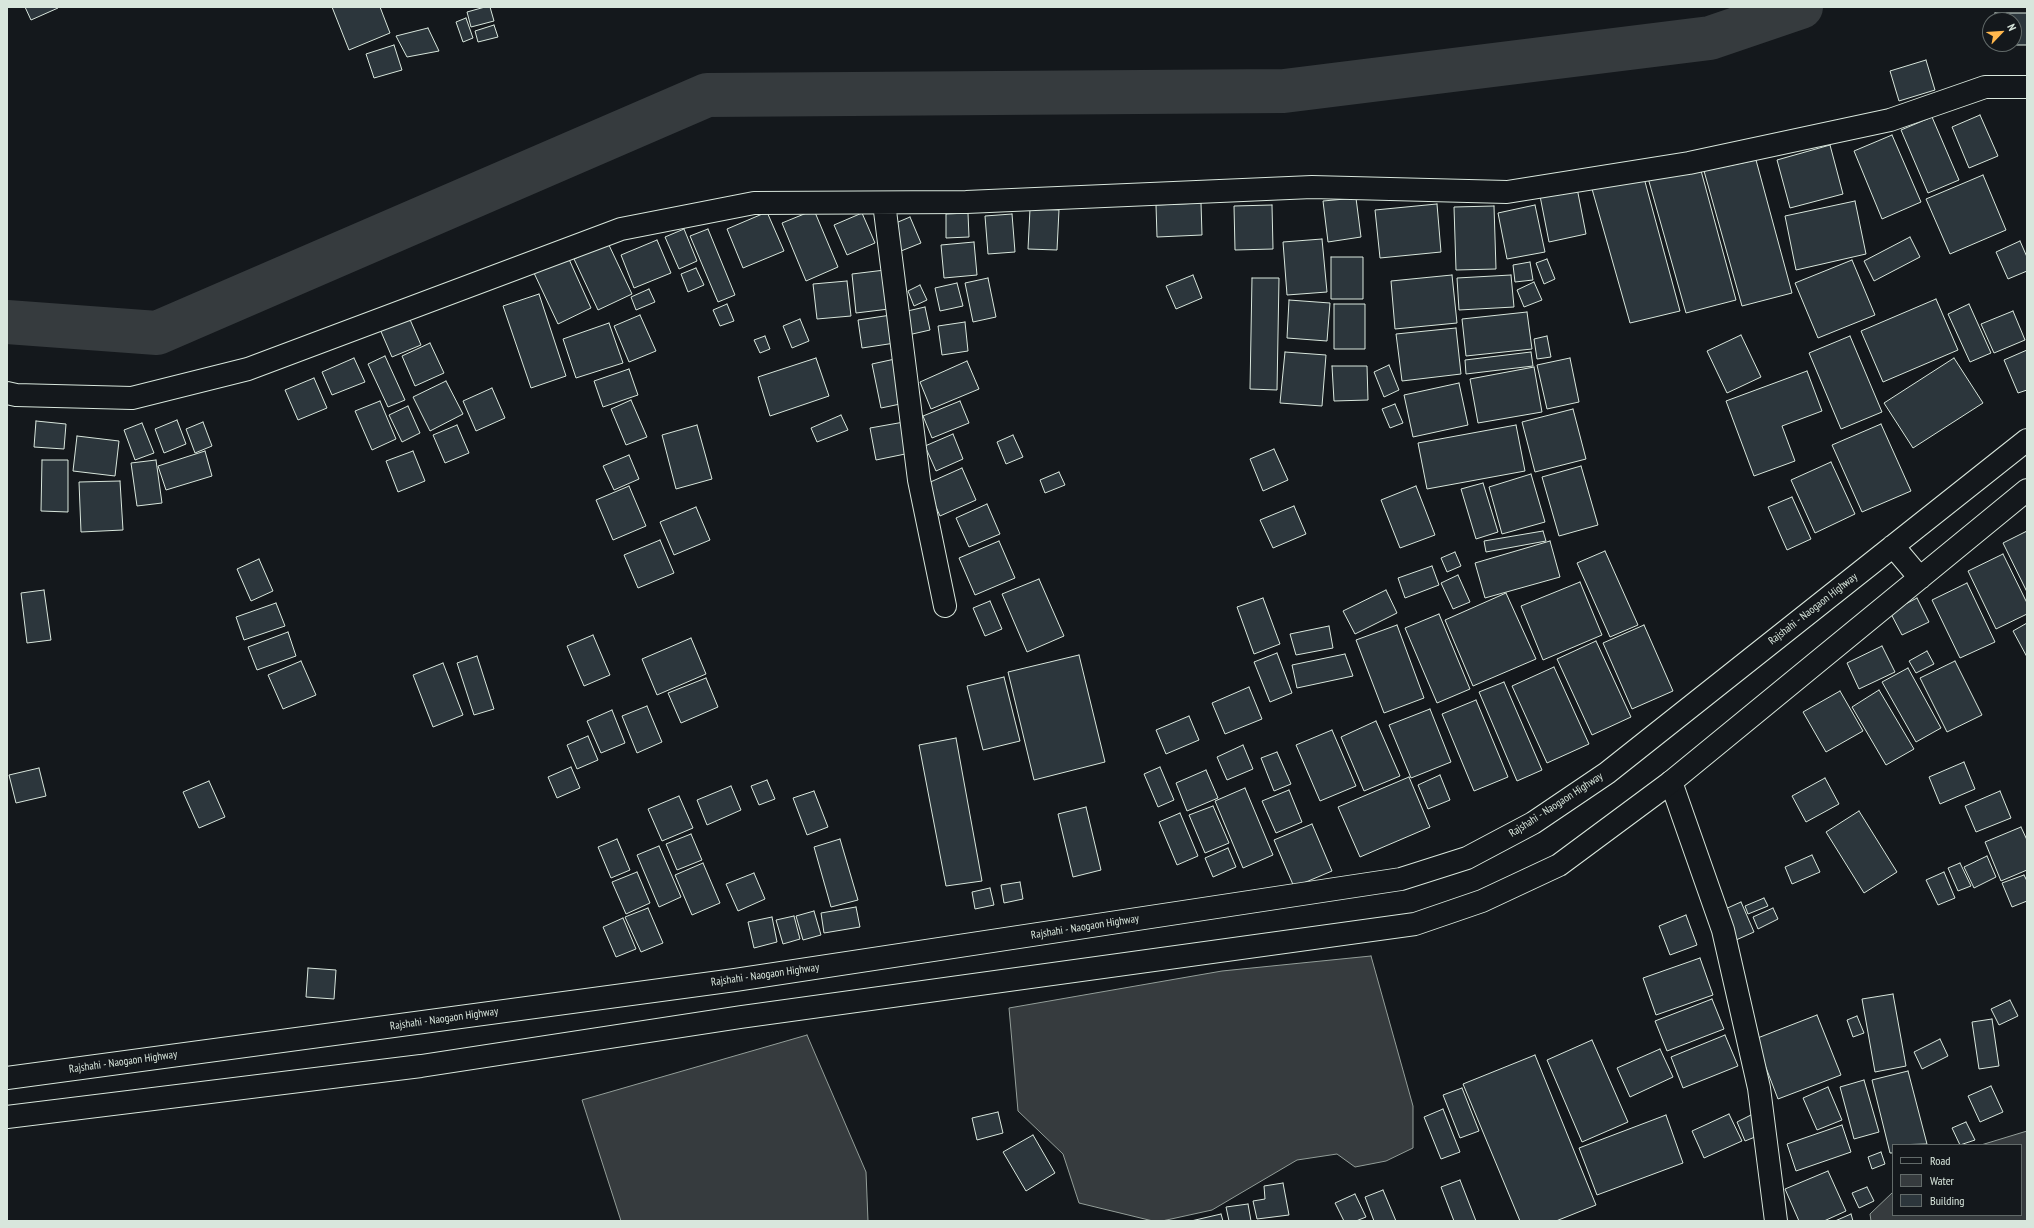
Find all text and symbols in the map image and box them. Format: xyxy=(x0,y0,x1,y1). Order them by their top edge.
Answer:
north arrow xyxy=(1982,12,2022,52)
text: N xyxy=(2004,22,2020,33)
street label: Rajshahi - Naogaon Highway xyxy=(1766,570,1860,648)
street label: Rajshahi - Naogaon Highway xyxy=(1507,770,1605,840)
street label: Rajshahi - Naogaon Highway xyxy=(1030,912,1140,942)
street label: Rajshahi - Naogaon Highway xyxy=(710,961,820,989)
street label: Rajshahi - Naogaon Highway xyxy=(389,1005,499,1033)
street label: Rajshahi - Naogaon Highway xyxy=(68,1048,178,1076)
legend xyxy=(1892,1144,2022,1216)
text: Road xyxy=(1930,1153,1950,1168)
text: Water xyxy=(1930,1173,1954,1188)
text: Building xyxy=(1930,1193,1965,1208)

